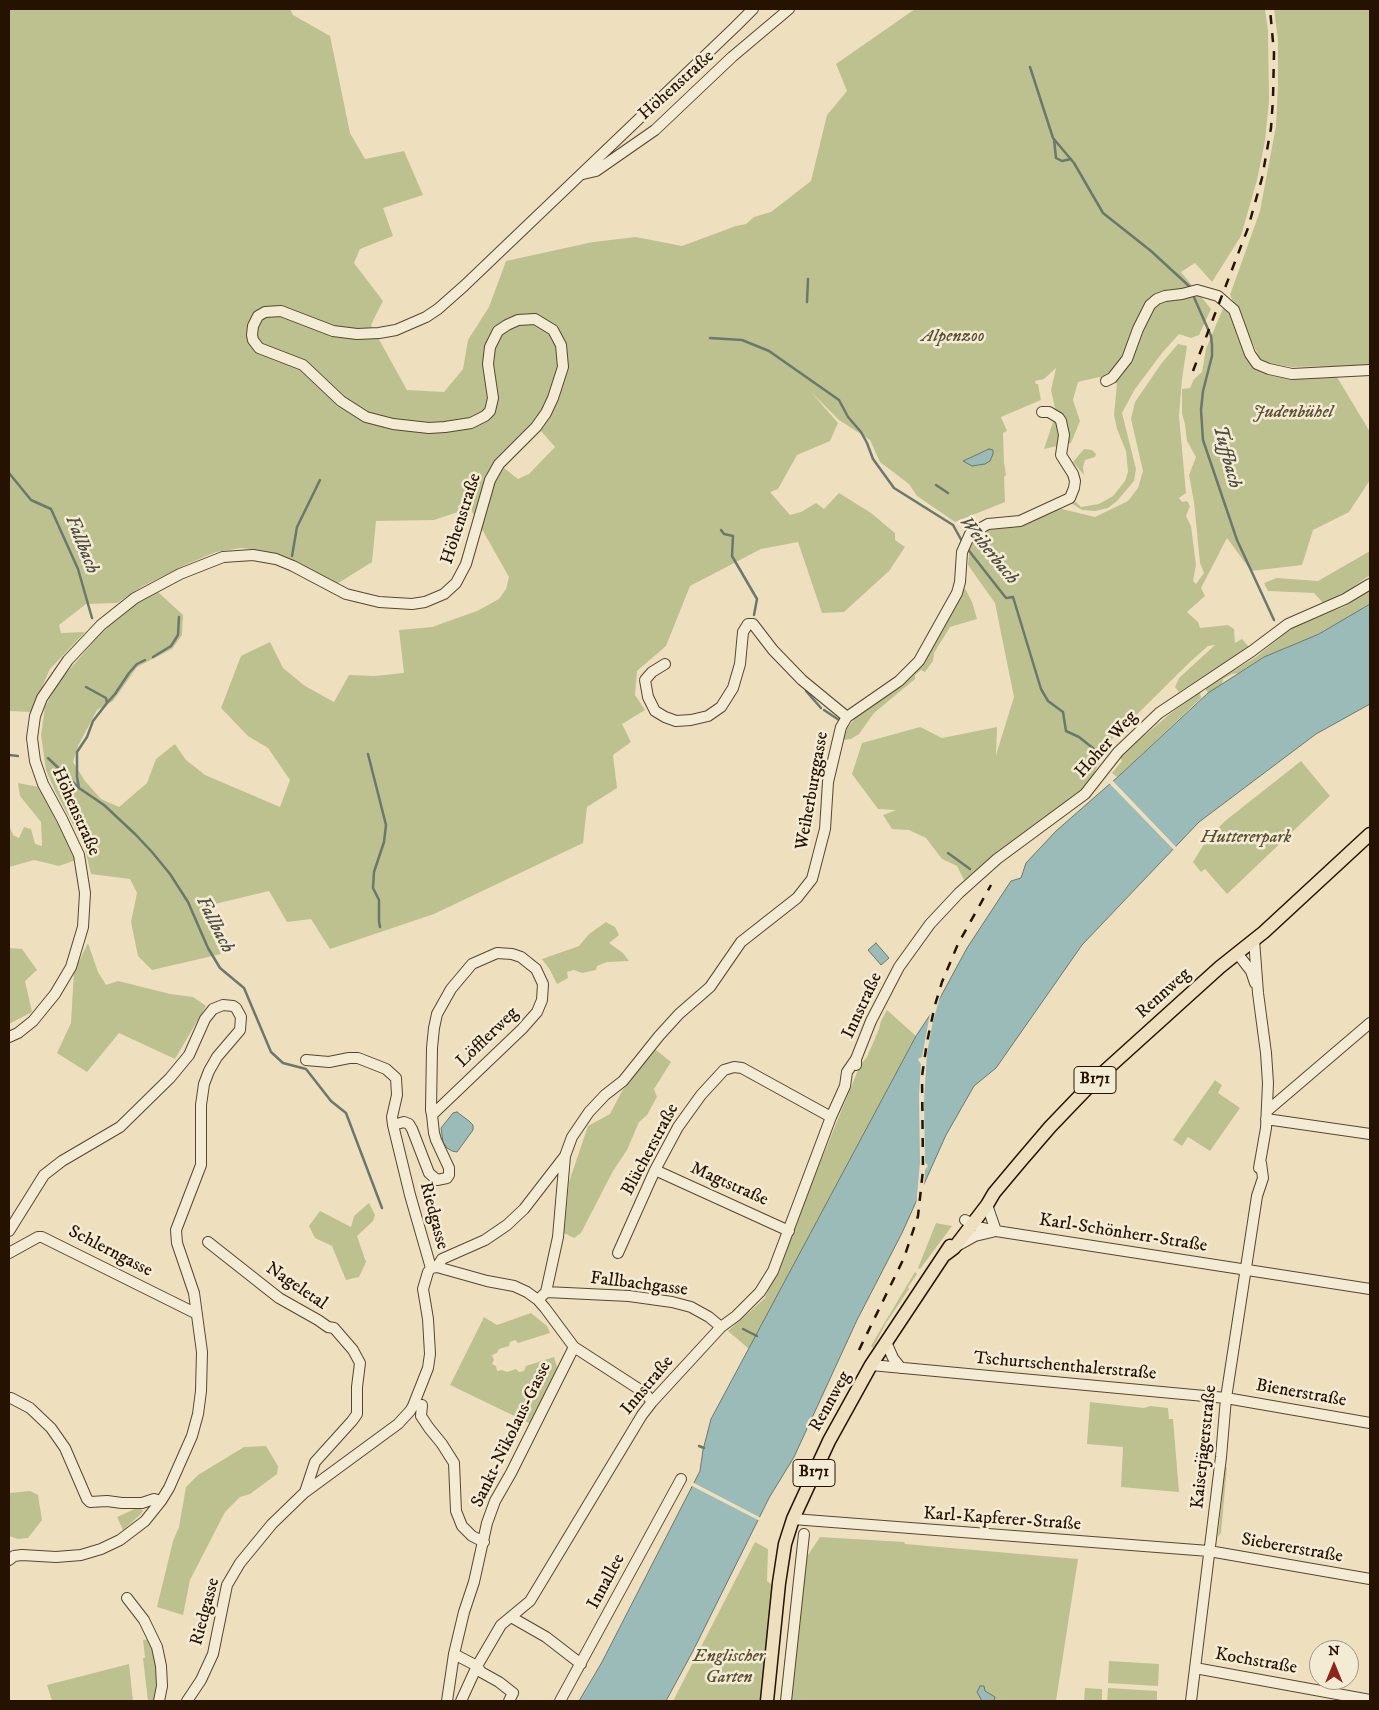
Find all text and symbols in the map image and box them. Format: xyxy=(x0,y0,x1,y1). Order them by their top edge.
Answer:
street label: Höhenstraße xyxy=(635,46,719,126)
park label: Alpenzoo xyxy=(922,326,984,348)
park label: Judenbühel xyxy=(1253,402,1333,424)
water label: Tuffbach xyxy=(1207,423,1245,491)
street label: Höhenstraße xyxy=(437,471,487,567)
water label: Weiherbach xyxy=(953,512,1023,590)
water label: Fallbach xyxy=(59,513,103,577)
street label: Hoher Weg xyxy=(1071,707,1143,783)
street label: Weiherburggasse xyxy=(792,730,834,852)
street label: Höhenstraße xyxy=(46,765,104,859)
park label: Huttererpark xyxy=(1201,827,1291,849)
water label: Fallbach xyxy=(190,893,238,957)
street label: Rennweg xyxy=(1132,964,1196,1024)
street label: Innstraße xyxy=(838,969,888,1043)
street label: Löfflerweg xyxy=(452,1003,524,1073)
road number: B171 xyxy=(1074,1066,1116,1094)
street label: Blücherstraße xyxy=(618,1100,684,1200)
street label: Magtstraße xyxy=(687,1158,771,1212)
street label: Riedgasse xyxy=(414,1180,452,1252)
street label: Karl-Schönherr-Straße xyxy=(1037,1210,1209,1258)
street label: Schlerngasse xyxy=(64,1222,156,1282)
street label: Nageletal xyxy=(261,1259,331,1315)
street label: Fallbachgasse xyxy=(589,1268,689,1302)
street label: Tschurtschenthalerstraße xyxy=(973,1348,1157,1386)
street label: Innstraße xyxy=(617,1352,679,1420)
street label: Sankt-Nikolaus-Gasse xyxy=(467,1359,557,1511)
street label: Rennweg xyxy=(806,1368,856,1436)
street label: Bienerstraße xyxy=(1254,1375,1348,1413)
street label: Kaiserjägerstraße xyxy=(1188,1384,1222,1510)
road number: B171 xyxy=(793,1460,835,1486)
street label: Karl-Kapferer-Straße xyxy=(922,1504,1082,1536)
street label: Siebererstraße xyxy=(1240,1529,1344,1569)
street label: Innallee xyxy=(583,1551,631,1613)
street label: Riedgasse xyxy=(187,1576,225,1648)
north arrow xyxy=(1309,1640,1359,1690)
text: N xyxy=(1328,1642,1340,1660)
street label: Kochstraße xyxy=(1213,1644,1299,1680)
park label: Englischer Garten xyxy=(693,1646,765,1688)

